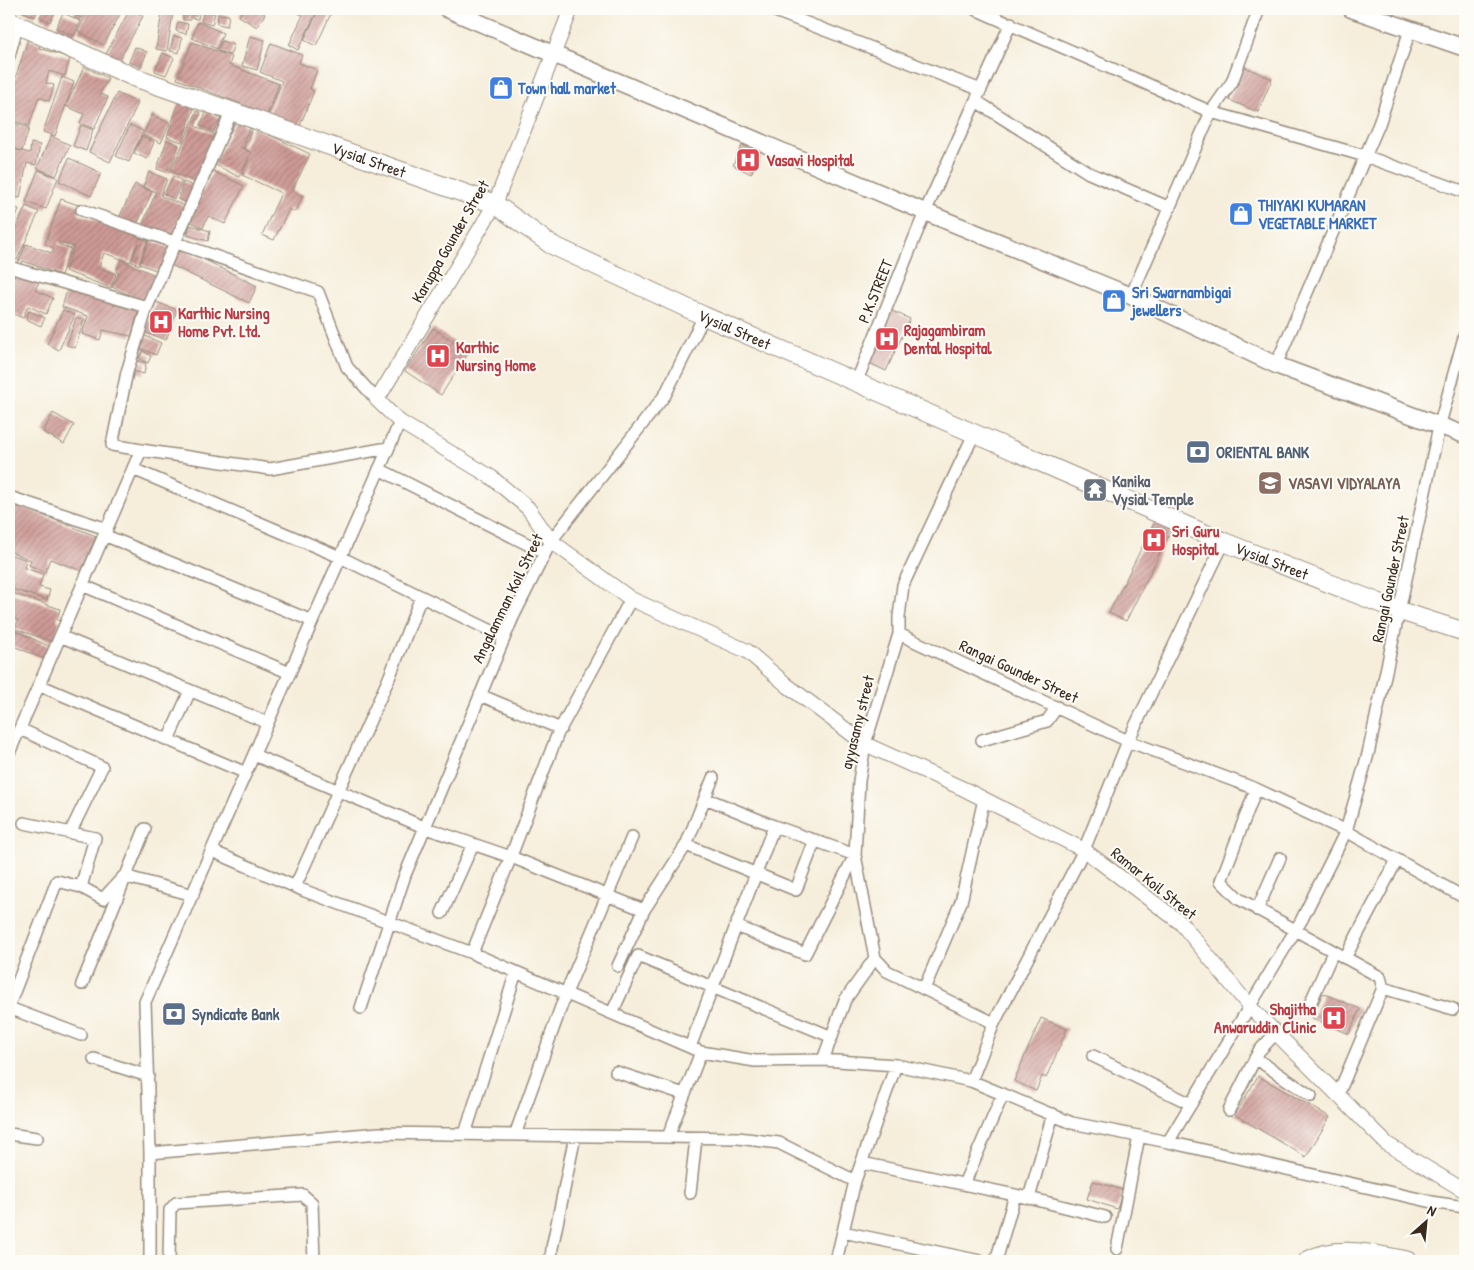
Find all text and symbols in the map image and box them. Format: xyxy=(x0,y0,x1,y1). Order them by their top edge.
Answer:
shop icon: Town hall market xyxy=(488,75,514,101)
place label: Town hall market xyxy=(517,77,616,99)
street label: Vysial Street xyxy=(329,136,409,183)
hospital icon: Vasavi Hospital xyxy=(735,147,761,173)
place label: Vasavi Hospital xyxy=(766,149,855,172)
street label: Karuppa Gounder Street xyxy=(406,175,494,306)
place label: THIYAKI KUMARAN VEGETABLE MARKET xyxy=(1257,194,1377,234)
shop icon: THIYAKI KUMARAN VEGETABLE MARKET xyxy=(1228,201,1254,227)
street label: P.K.STREET xyxy=(852,256,898,326)
place label: Sri Swarnambigai jewellers xyxy=(1130,281,1232,321)
shop icon: Sri Swarnambigai jewellers xyxy=(1101,288,1127,314)
place label: Karthic Nursing Home Pvt. Ltd. xyxy=(178,302,270,342)
street label: Vysial Street xyxy=(695,304,775,355)
hospital icon: Karthic Nursing Home Pvt. Ltd. xyxy=(148,309,174,335)
place label: Rajagambiram Dental Hospital xyxy=(904,319,992,360)
hospital icon: Rajagambiram Dental Hospital xyxy=(874,326,900,352)
place label: Karthic Nursing Home xyxy=(456,336,537,377)
hospital icon: Karthic Nursing Home xyxy=(425,343,451,369)
bank icon: ORIENTAL BANK xyxy=(1185,439,1211,465)
place label: ORIENTAL BANK xyxy=(1216,441,1310,463)
place label: Kanika Vysial Temple xyxy=(1112,470,1195,511)
school or university icon: VASAVI VIDYALAYA xyxy=(1257,470,1283,496)
place label: VASAVI VIDYALAYA xyxy=(1288,472,1400,494)
temple icon: Kanika Vysial Temple xyxy=(1082,477,1108,503)
street label: Rangai Gounder Street xyxy=(1366,513,1414,644)
place label: Sri Guru Hospital xyxy=(1172,520,1220,561)
hospital icon: Sri Guru Hospital xyxy=(1141,527,1167,553)
street label: Angalamman Koil Street xyxy=(466,529,548,666)
street label: Vysial Street xyxy=(1232,536,1312,585)
street label: Rangai Gounder Street xyxy=(956,634,1082,708)
street label: ayyasamy street xyxy=(835,672,879,771)
street label: Ramar Koil Street xyxy=(1107,842,1202,925)
place label: Shajitha Anwaruddin Clinic xyxy=(1214,998,1317,1038)
bank icon: Syndicate Bank xyxy=(161,1001,187,1027)
place label: Syndicate Bank xyxy=(192,1003,280,1026)
hospital icon: Shajitha Anwaruddin Clinic xyxy=(1321,1005,1347,1031)
north arrow xyxy=(1402,1198,1452,1248)
text: N xyxy=(1424,1200,1440,1220)

